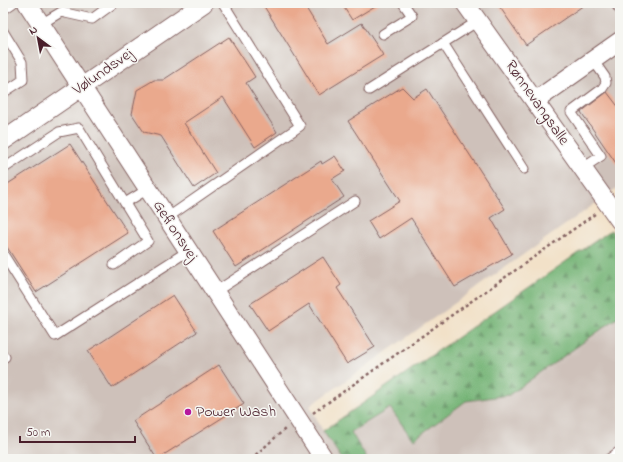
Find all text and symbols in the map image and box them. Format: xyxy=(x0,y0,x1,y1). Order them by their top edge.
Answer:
north arrow xyxy=(18,18,58,58)
text: N xyxy=(26,22,41,39)
street label: Vølundsvej xyxy=(67,42,139,102)
street label: Rønnevangsalle xyxy=(499,55,576,151)
street label: Gefionsvej xyxy=(146,196,204,267)
place label: Power Wash xyxy=(196,400,276,424)
marker: Power Wash xyxy=(183,407,193,417)
scale bar xyxy=(20,418,135,444)
text: 50 m xyxy=(26,424,50,442)

